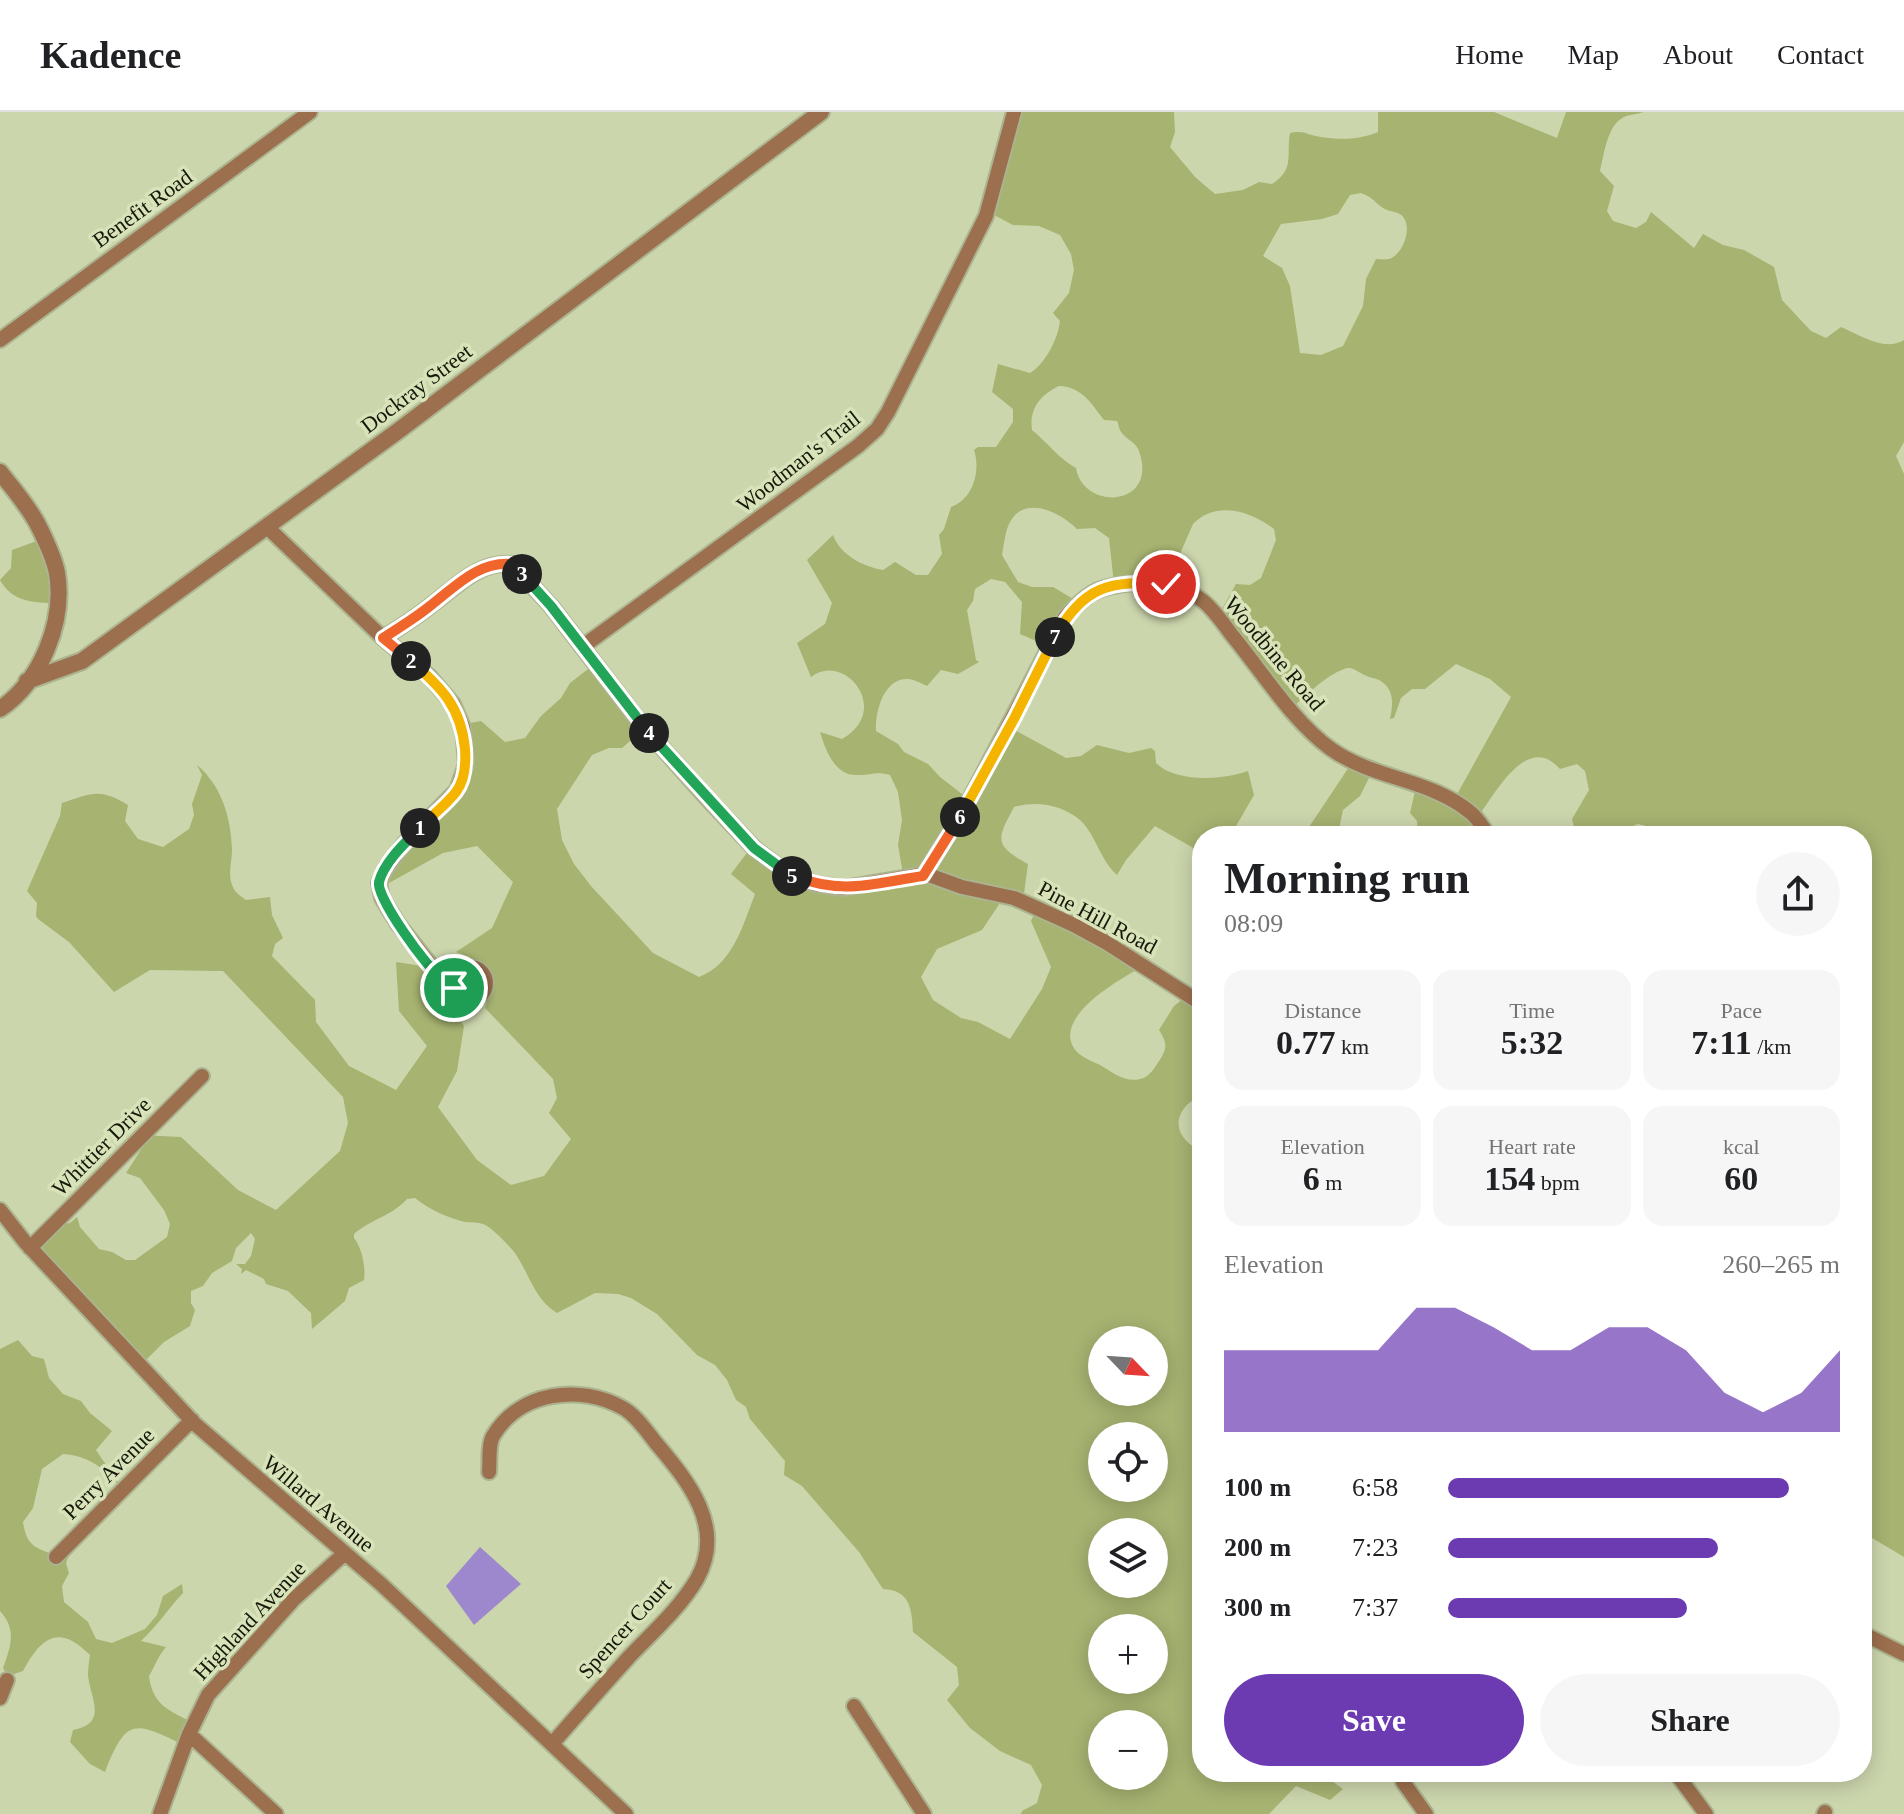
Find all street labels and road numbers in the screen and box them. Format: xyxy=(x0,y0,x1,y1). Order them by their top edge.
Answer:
street label: Benefit Road xyxy=(88,164,197,253)
street label: Dockray Street xyxy=(356,339,477,438)
street label: Woodman's Trail xyxy=(732,406,865,517)
street label: Woodbine Road xyxy=(1219,591,1330,716)
street label: Pine Hill Road xyxy=(1034,876,1161,959)
street label: Whittier Drive xyxy=(47,1092,156,1201)
street label: Perry Avenue xyxy=(58,1423,159,1524)
street label: Willard Avenue xyxy=(258,1450,379,1557)
street label: Highland Avenue xyxy=(188,1556,311,1685)
street label: Spencer Court xyxy=(573,1573,676,1684)

